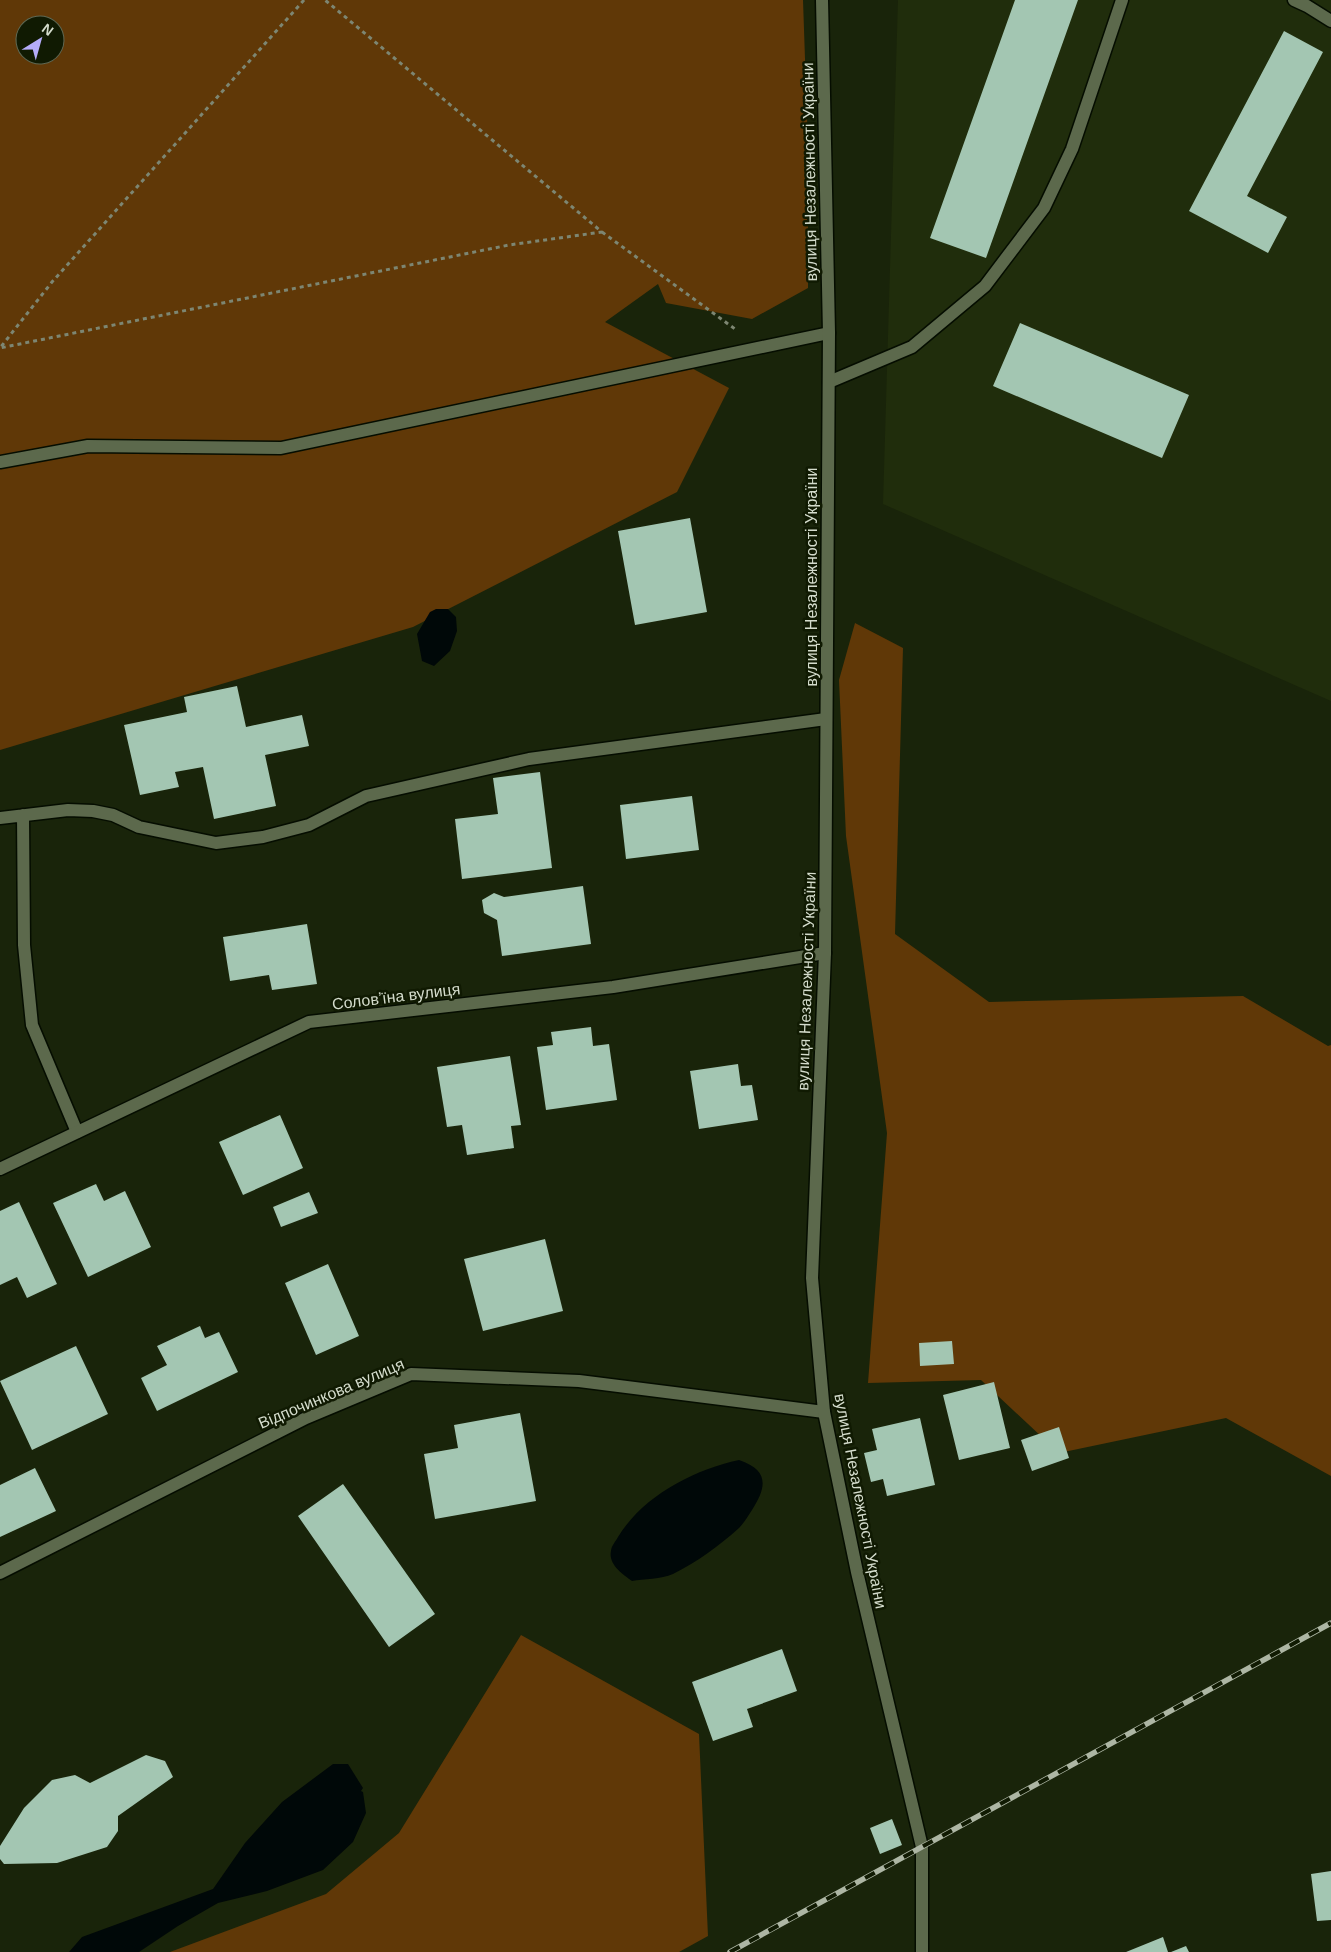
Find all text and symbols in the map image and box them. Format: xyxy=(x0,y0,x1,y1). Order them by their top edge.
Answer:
north arrow xyxy=(15,15,65,65)
text: N xyxy=(39,20,57,39)
street label: вулиця Незалежності України xyxy=(799,62,820,282)
street label: вулиця Незалежності України xyxy=(803,468,820,686)
street label: вулиця Незалежності України xyxy=(794,871,819,1091)
street label: Соловʼїна вулиця xyxy=(331,980,461,1013)
street label: Відпочинкова вулиця xyxy=(256,1355,407,1432)
street label: вулиця Незалежності України xyxy=(831,1392,890,1610)

